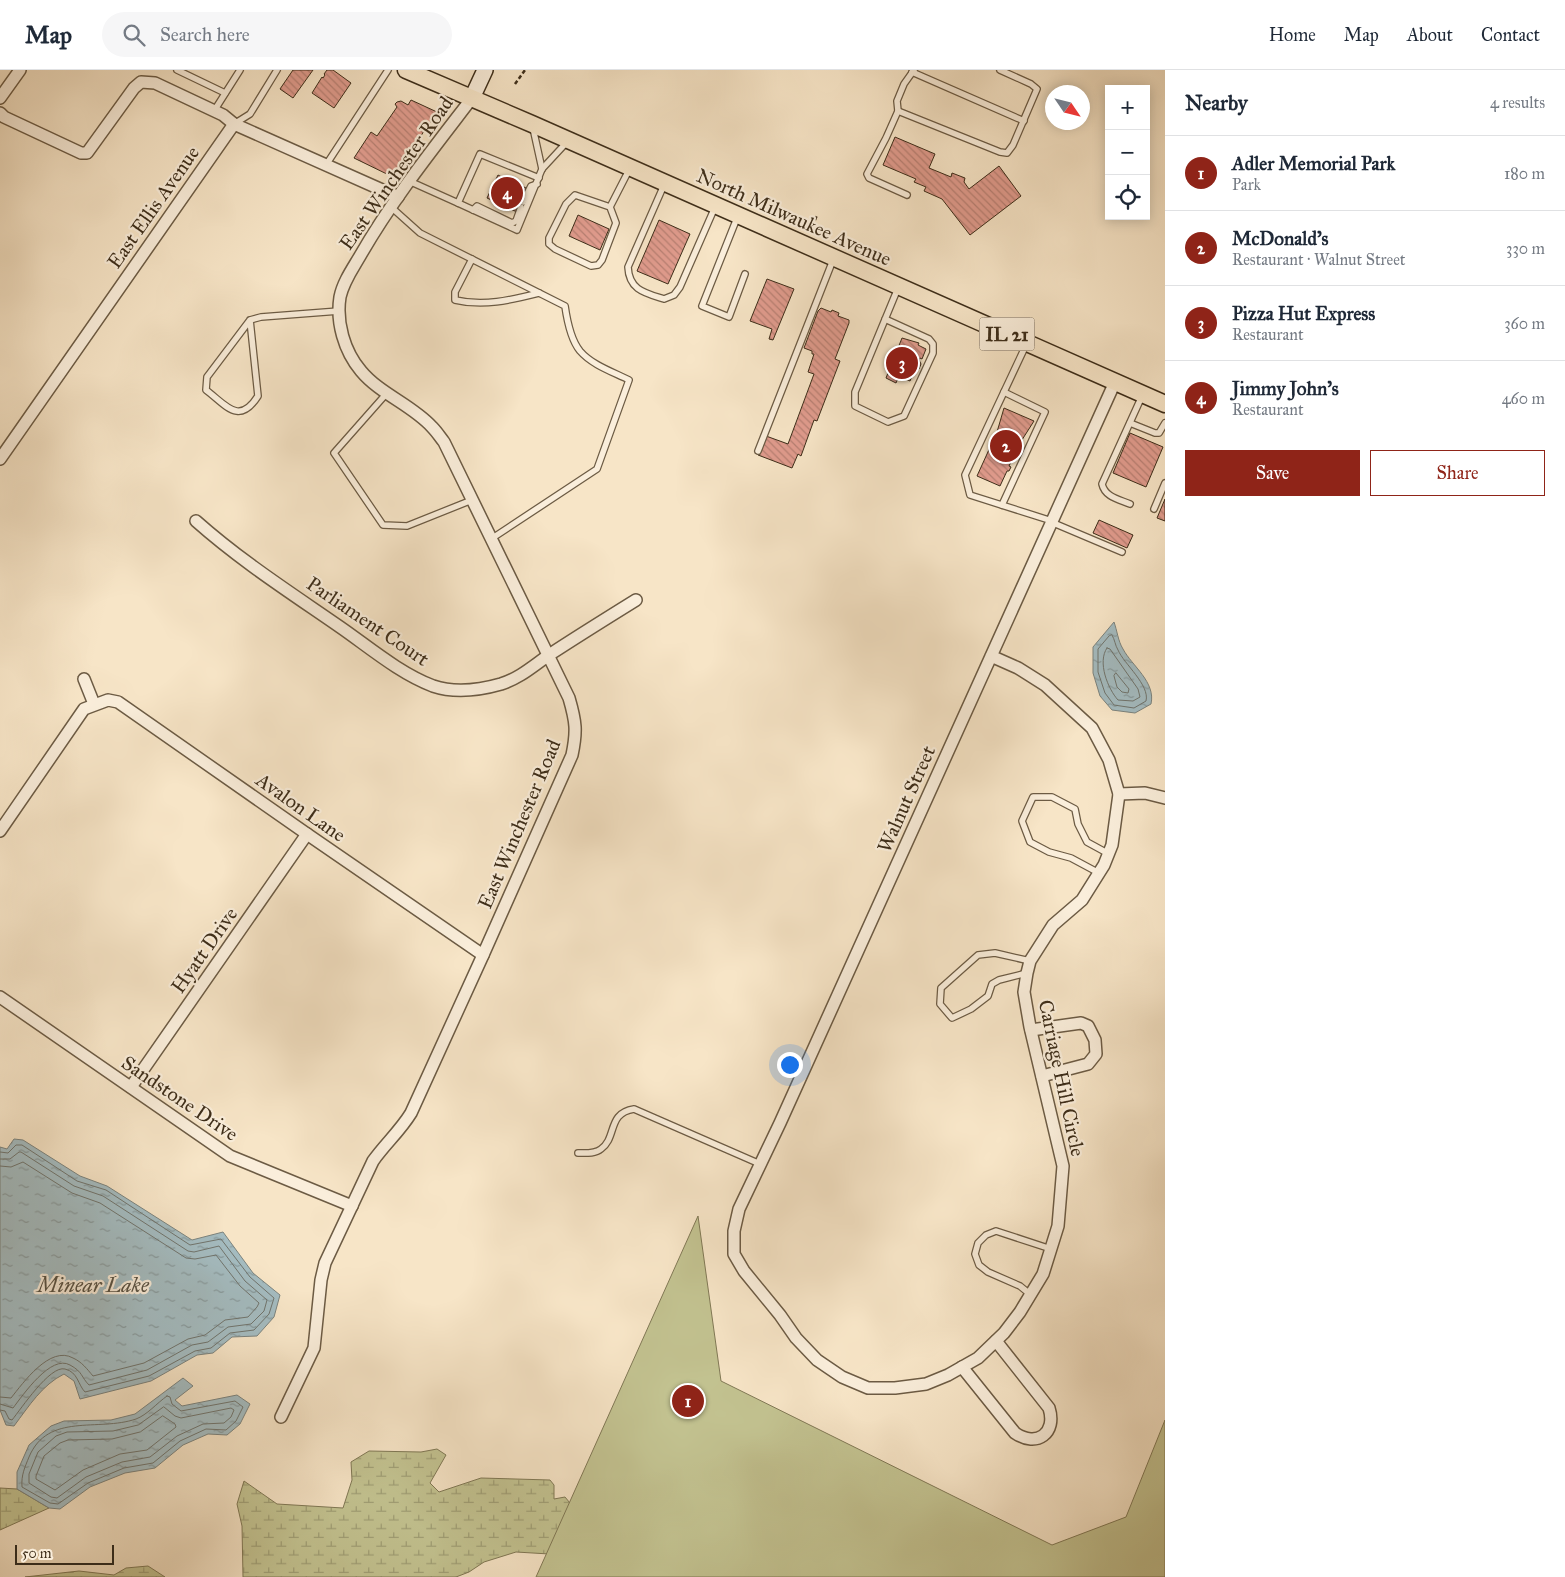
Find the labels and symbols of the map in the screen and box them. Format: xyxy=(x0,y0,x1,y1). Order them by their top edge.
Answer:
north arrow xyxy=(1045,85,1090,130)
street label: East Winchester Road xyxy=(334,92,458,254)
street label: East Ellis Avenue xyxy=(102,141,204,273)
street label: North Milwaukee Avenue xyxy=(693,163,895,271)
pin: 4 xyxy=(491,174,523,212)
road number: IL 21 xyxy=(980,318,1034,350)
pin: 3 xyxy=(886,344,918,382)
pin: 2 xyxy=(990,427,1022,465)
street label: Parliament Court xyxy=(302,571,434,671)
street label: East Winchester Road xyxy=(472,736,566,912)
street label: Walnut Street xyxy=(872,742,940,856)
street label: Avalon Lane xyxy=(251,767,350,847)
street label: Hyatt Drive xyxy=(166,902,242,998)
street label: Carriage Hill Circle xyxy=(1033,997,1090,1159)
street label: Sandstone Drive xyxy=(117,1050,243,1146)
your location xyxy=(777,1052,803,1078)
water label: Minear Lake xyxy=(35,1272,150,1298)
pin: 1 xyxy=(672,1382,704,1420)
scale bar xyxy=(15,1542,114,1565)

